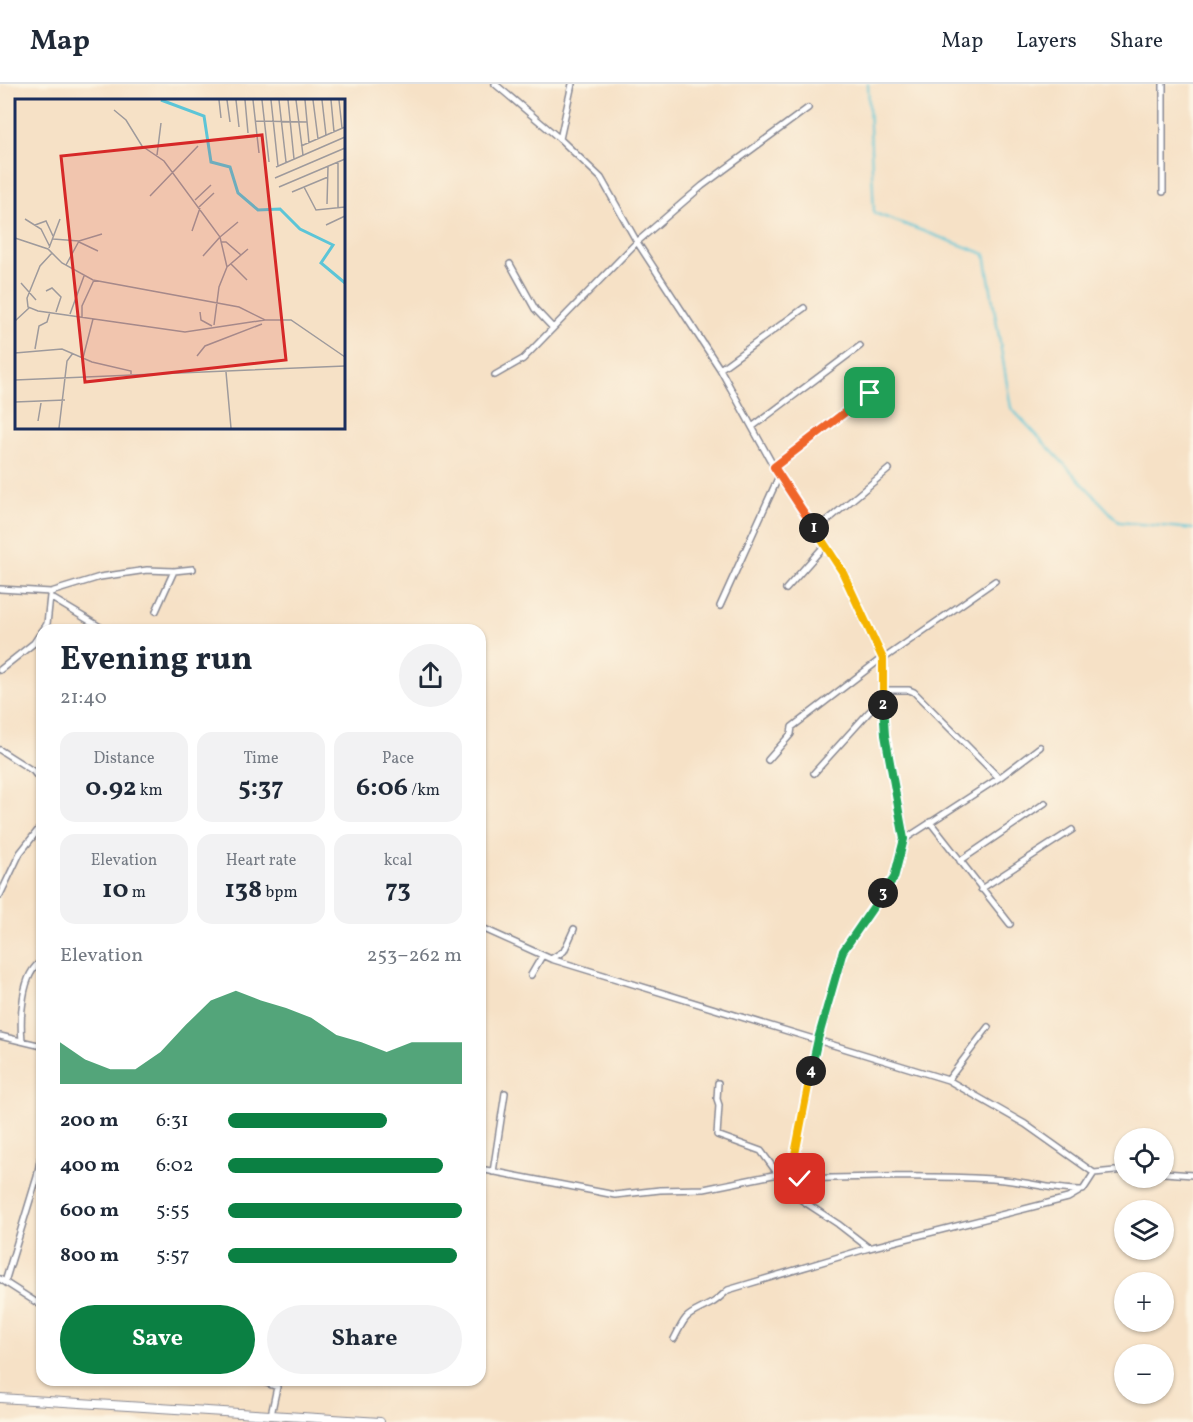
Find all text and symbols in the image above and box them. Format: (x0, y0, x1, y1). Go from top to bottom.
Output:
text: Map (30, 22, 90, 61)
text: Map (941, 27, 983, 56)
text: Layers (1016, 27, 1077, 56)
text: Share (1110, 27, 1163, 56)
inset map (15, 99, 345, 429)
pin (844, 367, 895, 418)
icon: arrive (853, 376, 886, 409)
pin: 1 (799, 513, 829, 543)
text: 1 (811, 517, 817, 539)
text: Evening run (60, 638, 253, 684)
button: share (399, 644, 462, 707)
text: 21:40 (60, 684, 107, 712)
pin: 2 (868, 690, 898, 720)
text: 2 (879, 694, 887, 716)
text: Distance (93, 748, 155, 770)
text: Time (243, 748, 279, 770)
text: Pace (382, 748, 414, 770)
text: 0.92 (85, 770, 137, 806)
text: 5:37 (238, 770, 284, 806)
text: 6:06 (356, 770, 408, 806)
text: km (137, 780, 163, 802)
text: /km (408, 780, 440, 802)
text: Elevation (91, 850, 157, 872)
text: Heart rate (226, 850, 296, 872)
text: kcal (384, 850, 412, 872)
text: 10 (102, 872, 129, 908)
text: 138 (224, 872, 262, 908)
text: 73 (385, 872, 411, 908)
pin: 3 (868, 878, 898, 908)
text: m (129, 882, 146, 904)
text: bpm (262, 882, 298, 904)
text: 3 (879, 882, 887, 904)
text: Elevation (60, 942, 143, 970)
text: 253–262 m (367, 942, 462, 970)
pin: 4 (796, 1056, 826, 1086)
text: 4 (806, 1060, 816, 1082)
text: 200 m (60, 1107, 118, 1135)
text: 6:31 (156, 1107, 189, 1135)
map controls (1114, 1128, 1174, 1404)
button: locate (1114, 1128, 1174, 1188)
text: 400 m (60, 1152, 120, 1180)
text: 6:02 (156, 1152, 194, 1180)
pin (774, 1153, 825, 1204)
icon: check (783, 1162, 816, 1195)
text: 600 m (60, 1197, 119, 1225)
text: 5:55 (156, 1197, 190, 1225)
button: layers (1114, 1200, 1174, 1260)
text: 800 m (60, 1242, 119, 1270)
text: 5:57 (156, 1242, 190, 1270)
button: + (1114, 1272, 1174, 1332)
button: Save (60, 1305, 255, 1374)
button: Share (267, 1305, 462, 1374)
button: − (1114, 1344, 1174, 1404)

